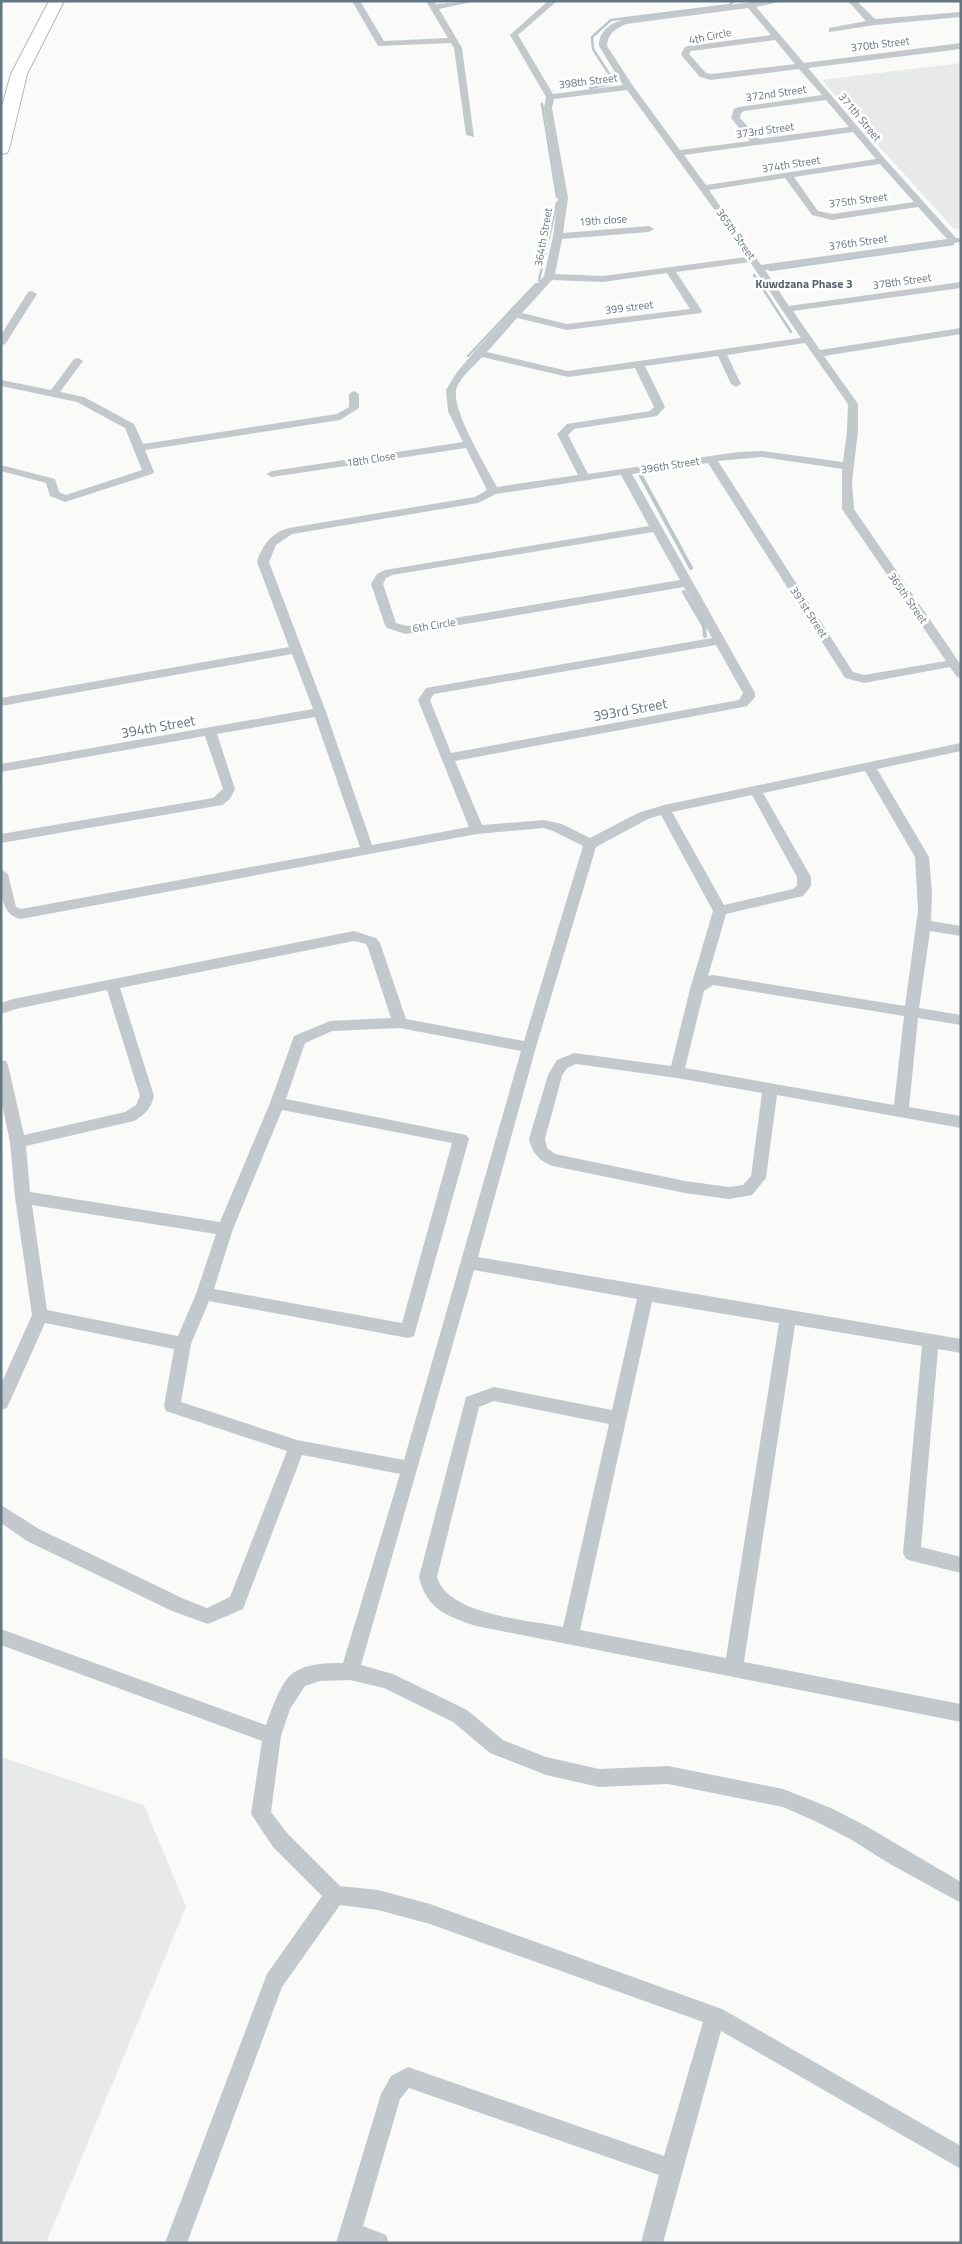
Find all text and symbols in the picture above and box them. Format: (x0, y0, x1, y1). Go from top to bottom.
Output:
street label: 4th Circle (687, 24, 733, 48)
street label: 370th Street (850, 32, 910, 56)
street label: 398th Street (558, 69, 618, 93)
street label: 372nd Street (745, 81, 807, 105)
street label: 371th Street (835, 89, 885, 145)
street label: 373rd Street (735, 118, 795, 142)
street label: 374th Street (761, 151, 822, 177)
street label: 375th Street (828, 188, 888, 212)
street label: 365th Street (713, 205, 760, 263)
street label: 364th Street (530, 206, 556, 267)
street label: 19th close (578, 210, 628, 230)
street label: 376th Street (828, 230, 888, 254)
street label: 378th Street (872, 269, 932, 293)
district label: Kuwdzana Phase 3 (755, 274, 853, 293)
street label: 399 street (604, 296, 654, 318)
street label: 18th Close (345, 447, 397, 471)
street label: 396th Street (640, 452, 701, 478)
street label: 365th Street (885, 569, 932, 627)
street label: 391st Street (786, 583, 832, 641)
street label: 6th Circle (411, 614, 457, 636)
street label: 393rd Street (591, 692, 669, 726)
street label: 394th Street (119, 709, 197, 743)

